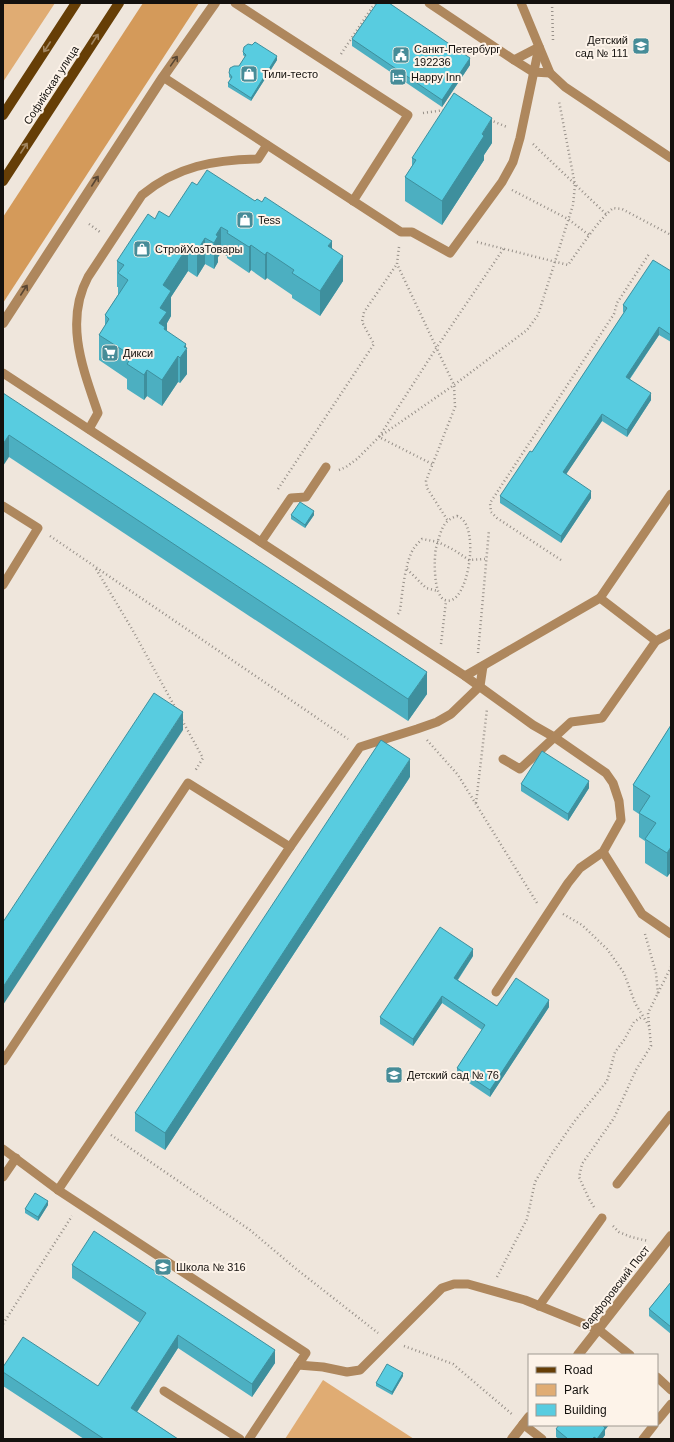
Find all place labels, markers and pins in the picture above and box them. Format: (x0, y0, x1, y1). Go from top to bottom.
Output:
place label: Детский сад № 111 (575, 34, 628, 59)
school or university icon: Детский сад № 111 (631, 36, 651, 56)
place label: Санкт-Петербург 192236 (414, 43, 500, 68)
public building icon: Санкт-Петербург 192236 (391, 45, 411, 65)
shop icon: Тили-тесто (239, 64, 259, 84)
hotel icon: Happy Inn (388, 67, 408, 87)
place label: Тили-тесто (262, 68, 318, 80)
place label: Happy Inn (411, 71, 461, 83)
shop icon: Tess (235, 210, 255, 230)
place label: Tess (258, 214, 281, 226)
shop icon: СтройХозТовары (132, 239, 152, 259)
place label: СтройХозТовары (155, 243, 243, 255)
supermarket icon: Дикси (100, 343, 120, 363)
place label: Дикси (123, 347, 153, 359)
school or university icon: Детский сад № 76 (384, 1065, 404, 1085)
place label: Детский сад № 76 (407, 1069, 499, 1081)
school or university icon: Школа № 316 (153, 1257, 173, 1277)
place label: Школа № 316 (176, 1261, 246, 1273)

